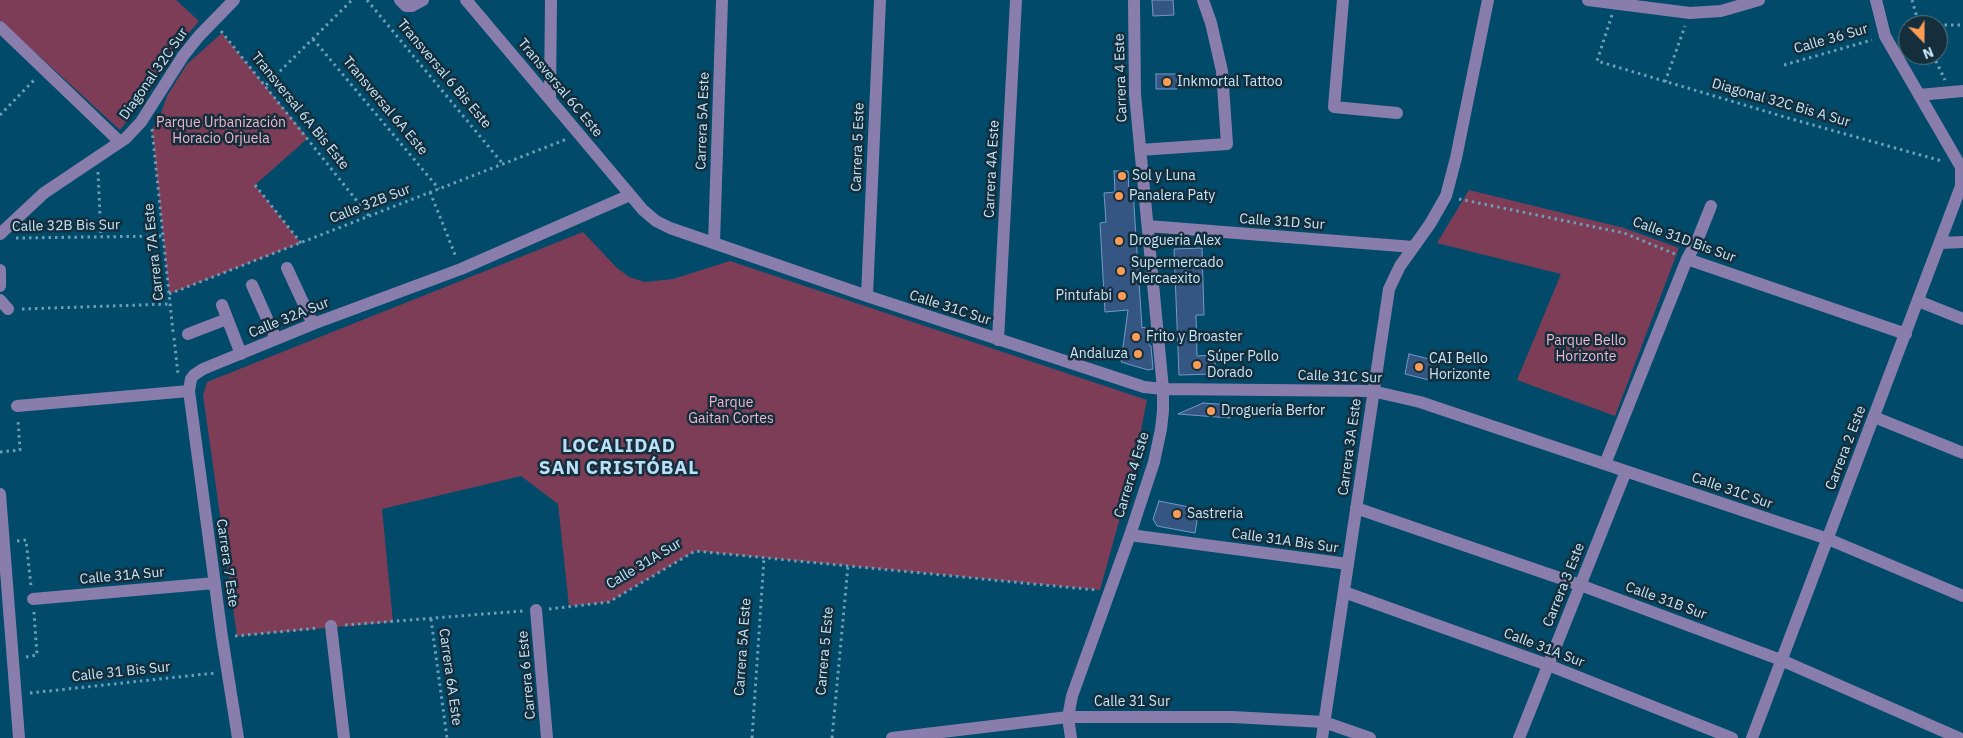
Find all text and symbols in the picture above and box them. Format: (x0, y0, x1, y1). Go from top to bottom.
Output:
north arrow (1898, 15, 1948, 65)
street label: Transversal 6 Bis Este (393, 16, 495, 132)
street label: Calle 36 Sur (1792, 20, 1870, 58)
street label: Diagonal 32C Sur (116, 25, 192, 123)
street label: Carrera 4 Este (1111, 33, 1131, 123)
street label: Transversal 6C Este (514, 35, 606, 141)
text: N (1920, 43, 1936, 63)
street label: Transversal 6A Bis Este (247, 49, 353, 173)
street label: Transversal 6A Este (339, 53, 431, 159)
street label: Carrera 5A Este (693, 72, 713, 170)
place label: Inkmortal Tattoo (1177, 74, 1283, 90)
street label: Diagonal 32C Bis A Sur (1710, 75, 1852, 131)
marker: Inkmortal Tattoo (1161, 76, 1173, 88)
street label: Carrera 5 Este (848, 102, 868, 192)
park label: Parque Urbanización Horacio Orjuela (156, 115, 286, 148)
street label: Carrera 4A Este (981, 120, 1003, 218)
place label: Sol y Luna (1132, 168, 1196, 184)
marker: Sol y Luna (1116, 170, 1128, 182)
street label: Calle 32B Sur (327, 181, 413, 227)
place label: Panalera Paty (1129, 188, 1215, 204)
marker: Panalera Paty (1113, 190, 1125, 202)
street label: Carrera 7A Este (141, 202, 167, 302)
street label: Calle 31D Sur (1239, 211, 1325, 233)
street label: Calle 31D Bis Sur (1630, 214, 1738, 266)
street label: Calle 32B Bis Sur (12, 217, 120, 235)
place label: Drogueria Alex (1129, 233, 1221, 249)
marker: Drogueria Alex (1113, 235, 1125, 247)
place label: Supermercado Mercaexito (1131, 255, 1223, 288)
marker: Supermercado Mercaexito (1115, 265, 1127, 277)
street label: Calle 31C Sur (907, 287, 993, 329)
place label: Pintufabi (1056, 288, 1112, 304)
marker: Pintufabi (1116, 290, 1128, 302)
street label: Calle 32A Sur (246, 294, 332, 342)
place label: Frito y Broaster (1146, 329, 1242, 345)
marker: Frito y Broaster (1130, 331, 1142, 343)
park label: Parque Bello Horizonte (1546, 333, 1626, 366)
place label: Andaluza (1070, 346, 1128, 362)
marker: Andaluza (1132, 348, 1144, 360)
place label: Súper Pollo Dorado (1207, 349, 1279, 382)
place label: CAI Bello Horizonte (1429, 351, 1490, 384)
marker: Súper Pollo Dorado (1191, 359, 1203, 371)
marker: CAI Bello Horizonte (1413, 361, 1425, 373)
street label: Calle 31C Sur (1297, 367, 1383, 387)
park label: Parque Gaitan Cortes (688, 395, 774, 428)
street label: Carrera 3A Este (1335, 397, 1365, 497)
place label: Droguería Berfor (1221, 403, 1325, 419)
street label: Carrera 2 Este (1822, 403, 1870, 493)
marker: Droguería Berfor (1205, 405, 1217, 417)
street label: Carrera 4 Este (1111, 430, 1153, 520)
district label: LOCALIDAD SAN CRISTÓBAL (537, 436, 701, 480)
street label: Calle 31C Sur (1689, 469, 1775, 513)
place label: Sastreria (1187, 506, 1243, 522)
marker: Sastreria (1171, 508, 1183, 520)
street label: Carrera 7 Este (212, 518, 242, 608)
street label: Calle 31A Bis Sur (1230, 525, 1340, 557)
street label: Calle 31A Sur (603, 535, 685, 593)
street label: Carrera 3 Este (1540, 541, 1588, 629)
street label: Calle 31A Sur (79, 564, 165, 588)
street label: Calle 31B Sur (1623, 579, 1709, 623)
street label: Carrera 5A Este (731, 598, 755, 696)
street label: Carrera 5 Este (813, 606, 837, 696)
street label: Calle 31A Sur (1501, 625, 1587, 671)
street label: Carrera 6A Este (435, 627, 465, 727)
street label: Carrera 6 Este (515, 630, 539, 720)
street label: Calle 31 Bis Sur (71, 658, 171, 686)
street label: Calle 31 Sur (1094, 694, 1170, 710)

